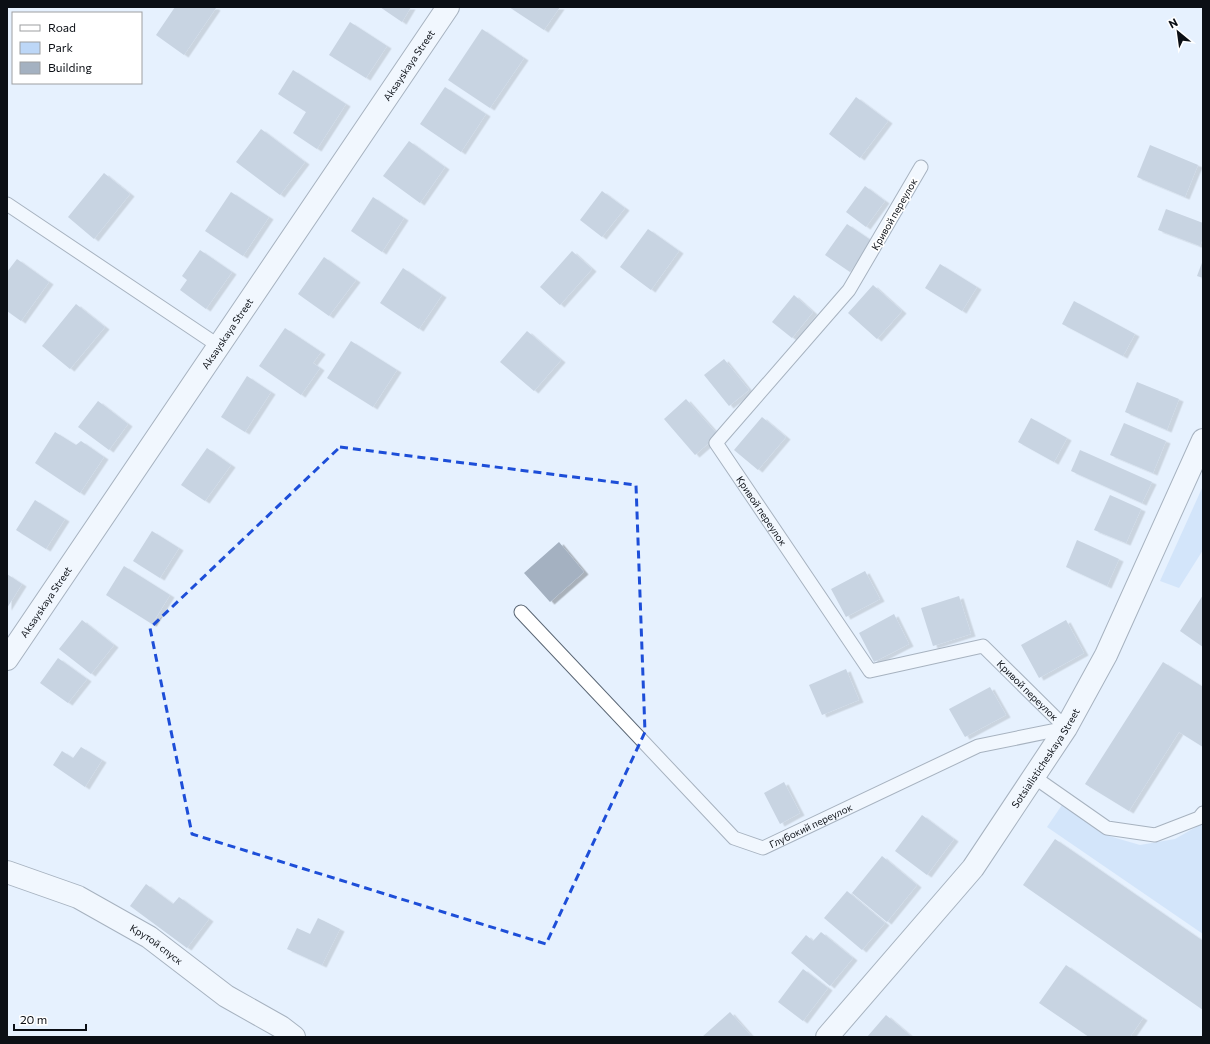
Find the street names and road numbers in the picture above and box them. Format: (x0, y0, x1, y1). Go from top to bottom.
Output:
street label: Aksayskaya Street (381, 27, 437, 103)
street label: Кривой переулок (869, 175, 920, 252)
street label: Aksayskaya Street (199, 296, 255, 371)
street label: Кривой переулок (734, 474, 790, 548)
street label: Aksayskaya Street (17, 564, 74, 639)
street label: Кривой переулок (995, 657, 1061, 723)
street label: Sotsialisticheskaya Street (1009, 706, 1082, 810)
street label: Глубокий переулок (767, 800, 855, 850)
street label: Крутой спуск (128, 922, 186, 967)

